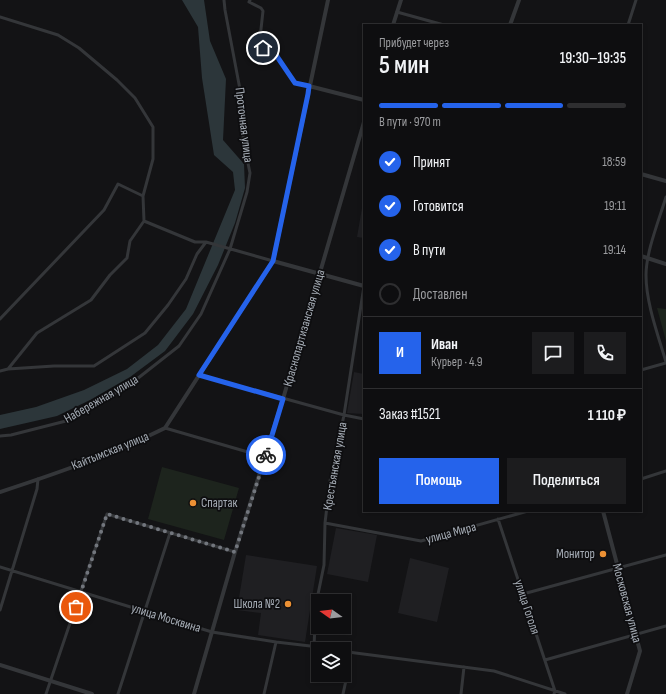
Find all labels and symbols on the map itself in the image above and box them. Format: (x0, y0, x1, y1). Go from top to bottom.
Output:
pin (246, 31, 280, 65)
street label: Проточная улица (231, 86, 257, 164)
street label: Краснопартизанская улица (280, 268, 328, 388)
street label: Набережная улица (61, 371, 141, 427)
street label: Крестьянская улица (319, 421, 351, 511)
street label: Кайтымская улица (69, 428, 151, 474)
courier (246, 435, 286, 475)
place label: Спартак (201, 495, 237, 511)
marker: Спартак (188, 498, 198, 508)
street label: улица Мира (424, 519, 478, 547)
place label: Монитор (556, 546, 595, 562)
marker: Монитор (598, 549, 608, 559)
street label: Московская улица (609, 562, 645, 644)
street label: улица Гоголя (511, 578, 543, 636)
pin (59, 590, 93, 624)
north arrow (311, 594, 351, 634)
place label: Школа №2 (234, 596, 280, 612)
marker: Школа №2 (283, 599, 293, 609)
street label: улица Москвина (129, 600, 203, 636)

